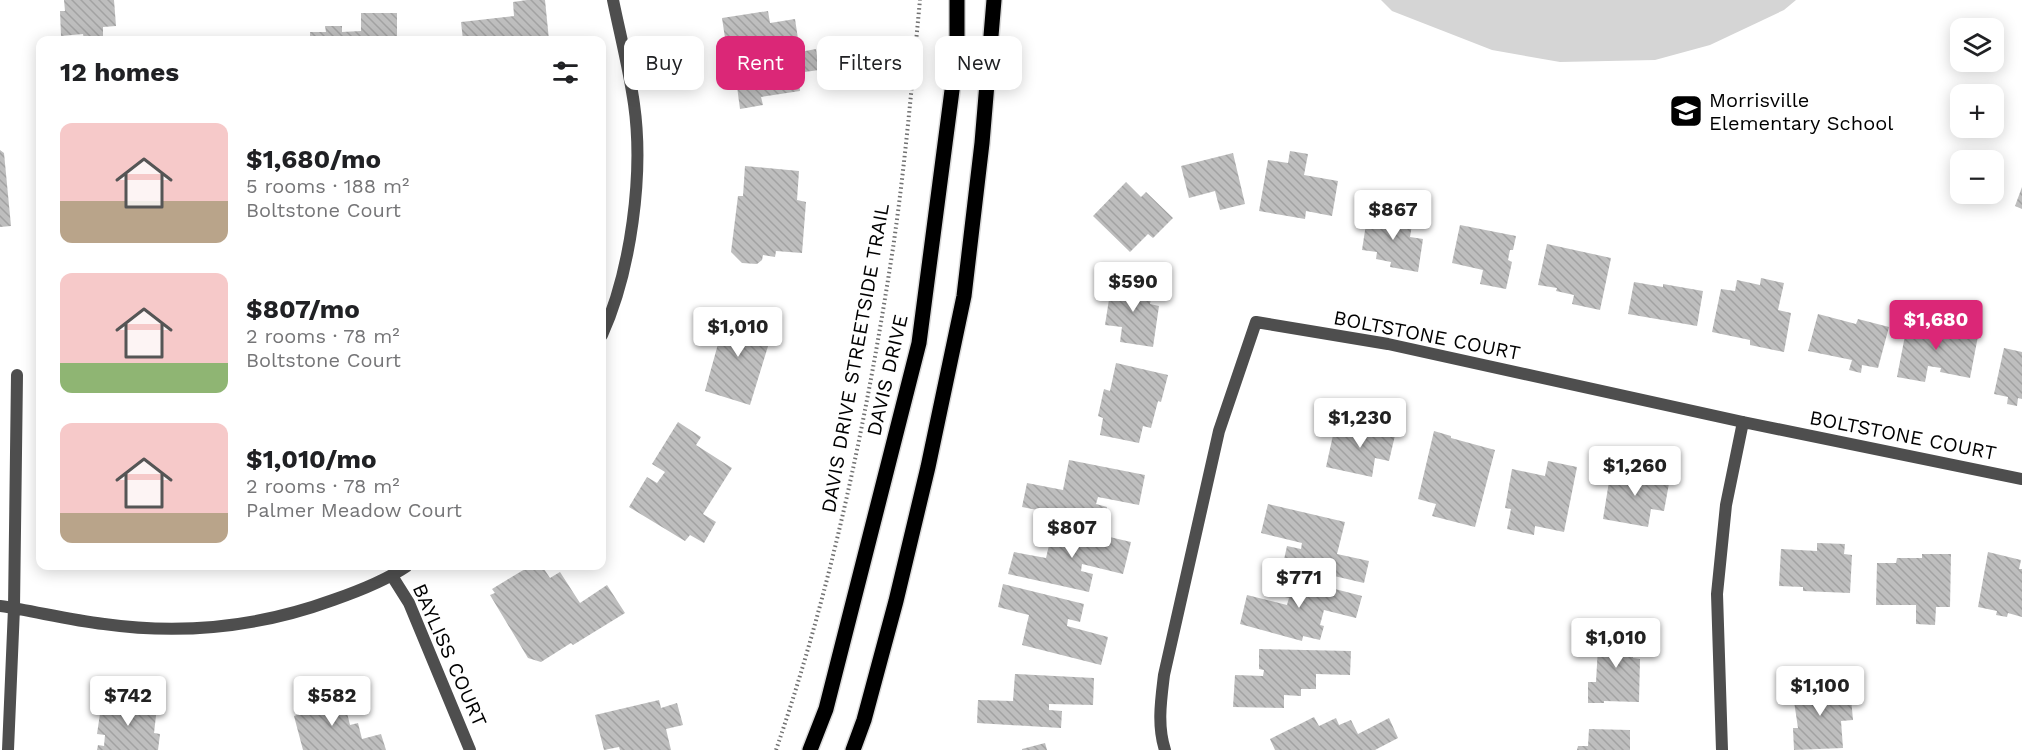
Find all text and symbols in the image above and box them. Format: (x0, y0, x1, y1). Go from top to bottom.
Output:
map controls (1950, 18, 2004, 204)
button: layers (1950, 18, 2004, 72)
chip: Buy (624, 36, 704, 90)
chip: Rent (716, 36, 805, 90)
chip: Filters (817, 36, 923, 90)
chip: New (935, 36, 1022, 90)
icon: filters (549, 56, 582, 89)
text: 12 homes (60, 57, 179, 87)
button: + (1950, 84, 2004, 138)
place label: Morrisville Elementary School (1709, 88, 1893, 135)
school or university icon: Morrisville Elementary School (1668, 93, 1704, 129)
text: $1,680/mo (246, 144, 381, 174)
icon: home (108, 147, 180, 219)
button: − (1950, 150, 2004, 204)
text: 5 rooms · 188 m² (246, 174, 409, 198)
pin: $867 (1357, 190, 1429, 241)
text: $867 (1368, 197, 1418, 221)
text: Boltstone Court (246, 198, 401, 222)
street label: DAVIS DRIVE STREETSIDE TRAIL (816, 201, 894, 515)
pin: $590 (1097, 262, 1169, 313)
text: $590 (1108, 269, 1158, 293)
text: $807/mo (246, 294, 360, 324)
icon: home (108, 297, 180, 369)
pin: $1,680 (1887, 300, 1985, 351)
street label: BOLTSTONE COURT (1332, 305, 1522, 365)
pin: $1,010 (689, 307, 787, 358)
text: $1,680 (1904, 307, 1968, 331)
street label: DAVIS DRIVE (861, 312, 913, 438)
text: $1,010 (707, 314, 769, 338)
text: 2 rooms · 78 m² (246, 324, 400, 348)
text: Boltstone Court (246, 348, 401, 372)
pin: $1,230 (1311, 398, 1409, 449)
text: $1,230 (1328, 405, 1392, 429)
street label: BOLTSTONE COURT (1808, 405, 1998, 465)
text: $1,010/mo (246, 444, 377, 474)
pin: $1,260 (1586, 446, 1684, 497)
icon: home (108, 447, 180, 519)
text: $1,260 (1603, 453, 1667, 477)
text: 2 rooms · 78 m² (246, 474, 400, 498)
text: Palmer Meadow Court (246, 498, 462, 522)
pin: $807 (1036, 508, 1108, 559)
text: $807 (1047, 515, 1097, 539)
pin: $771 (1263, 558, 1335, 609)
text: $771 (1276, 565, 1322, 589)
street label: BAYLISS COURT (408, 580, 492, 730)
pin: $1,010 (1567, 618, 1665, 669)
text: $1,010 (1585, 625, 1647, 649)
pin: $1,100 (1771, 666, 1869, 717)
text: $1,100 (1790, 673, 1850, 697)
pin: $742 (92, 676, 164, 727)
pin: $582 (296, 676, 368, 727)
text: $742 (104, 683, 152, 707)
text: $582 (308, 683, 356, 707)

